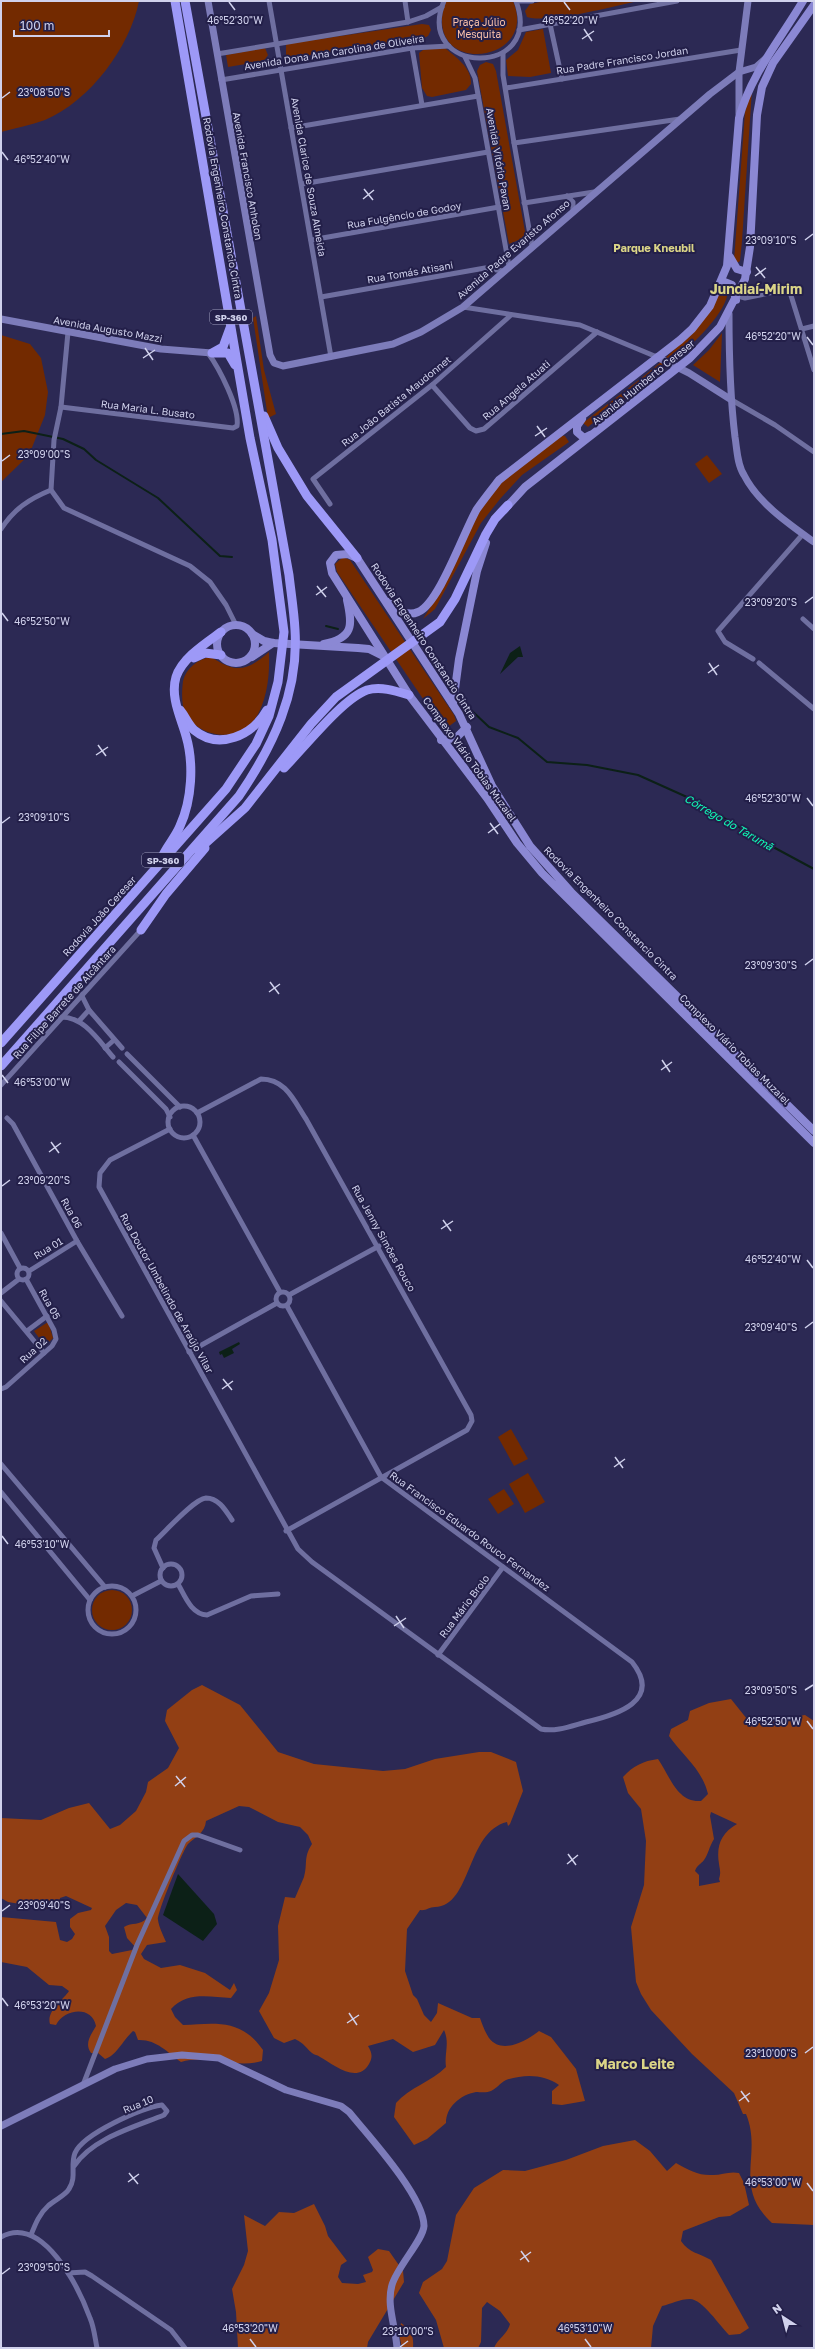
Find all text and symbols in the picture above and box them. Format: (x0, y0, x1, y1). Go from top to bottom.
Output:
scale bar (14, 12, 109, 38)
text: 46°52'30"W (207, 14, 263, 26)
text: 46°52'20"W (542, 14, 598, 26)
park label: Praça Júlio Mesquita (452, 16, 506, 40)
text: 100 m (20, 18, 54, 33)
street label: Avenida Dona Ana Carolina de Oliveira (243, 32, 425, 72)
street label: Rua Padre Francisco Jordan (555, 44, 689, 76)
text: 23°08'50"S (18, 86, 70, 98)
street label: Avenida Clarice de Souza Almeida (289, 96, 329, 258)
street label: Avenida Vitório Pavan (484, 107, 514, 211)
street label: Avenida Francisco Anholon (231, 111, 265, 241)
street label: Rodovia Engenheiro Constancio Cintra (201, 116, 245, 300)
text: 46°52'40"W (14, 153, 70, 165)
street label: Avenida Padre Evaristo Afonso (454, 197, 572, 301)
street label: Rua Fulgêncio de Godoy (346, 199, 462, 231)
text: 23°09'10"S (745, 234, 797, 246)
district label: Parque Kneubil (613, 241, 695, 254)
street label: Rua Tomás Atisani (366, 259, 454, 285)
district label: Jundiaí-Mirim (710, 280, 802, 297)
road number: SP-360 (210, 310, 252, 324)
street label: Avenida Augusto Mazzi (53, 314, 163, 344)
text: 46°52'20"W (745, 330, 801, 342)
street label: Avenida Humberto Cereser (589, 337, 697, 427)
street label: Rua João Batista Maudonnet (339, 353, 453, 449)
street label: Rua Angela Atuati (480, 357, 552, 423)
street label: Rua Maria L. Busato (100, 397, 196, 421)
text: 23°09'00"S (18, 448, 70, 460)
street label: Rodovia Engenheiro Constancio Cintra (369, 561, 479, 721)
text: 23°09'20"S (745, 596, 797, 608)
text: 46°52'50"W (14, 615, 70, 627)
street label: Complexo Viário Tobias Muzaiel (421, 694, 519, 824)
water label: Córrego do Tarumã (682, 791, 776, 854)
text: 46°52'30"W (745, 792, 801, 804)
text: 23°09'10"S (18, 811, 70, 823)
street label: Rodovia Engenheiro Constancio Cintra (542, 844, 680, 982)
road number: SP-360 (142, 853, 184, 867)
street label: Rodovia João Cereser (60, 873, 138, 959)
street label: Rua Filipe Barrete de Alcântara (10, 943, 118, 1061)
text: 23°09'30"S (745, 959, 797, 971)
street label: Complexo Viário Tobias Muzaiel (677, 991, 793, 1107)
text: 46°53'00"W (14, 1076, 70, 1088)
text: 23°09'20"S (18, 1174, 70, 1186)
street label: Rua Jenny Simões Rouco (350, 1183, 418, 1293)
street label: Rua 06 (59, 1196, 85, 1230)
street label: Rua Doutor Umbelindo de Araújo Vilar (118, 1211, 216, 1375)
street label: Rua 01 (31, 1235, 65, 1261)
text: 46°52'40"W (745, 1253, 801, 1265)
street label: Rua 05 (37, 1287, 63, 1321)
text: 23°09'40"S (745, 1321, 797, 1333)
street label: Rua 02 (17, 1334, 49, 1366)
street label: Rua Francisco Eduardo Rouco Fernandez (387, 1469, 553, 1593)
text: 46°53'10"W (15, 1538, 70, 1550)
street label: Rua Mário Brolo (436, 1572, 492, 1640)
text: 23°09'50"S (745, 1684, 797, 1696)
text: 46°52'50"W (745, 1715, 801, 1727)
text: 23°09'40"S (18, 1899, 70, 1911)
text: 46°53'20"W (14, 1999, 70, 2011)
text: 23°10'00"S (745, 2047, 797, 2059)
district label: Marco Leite (595, 2055, 675, 2072)
street label: Rua 10 (121, 2092, 155, 2116)
text: 46°53'00"W (745, 2176, 801, 2188)
text: 23°09'50"S (18, 2261, 70, 2273)
north arrow (763, 2297, 803, 2337)
text: N (770, 2301, 784, 2316)
text: 46°53'20"W (222, 2322, 278, 2334)
text: 46°53'10"W (558, 2322, 613, 2334)
text: 23°10'00"S (382, 2325, 434, 2337)

